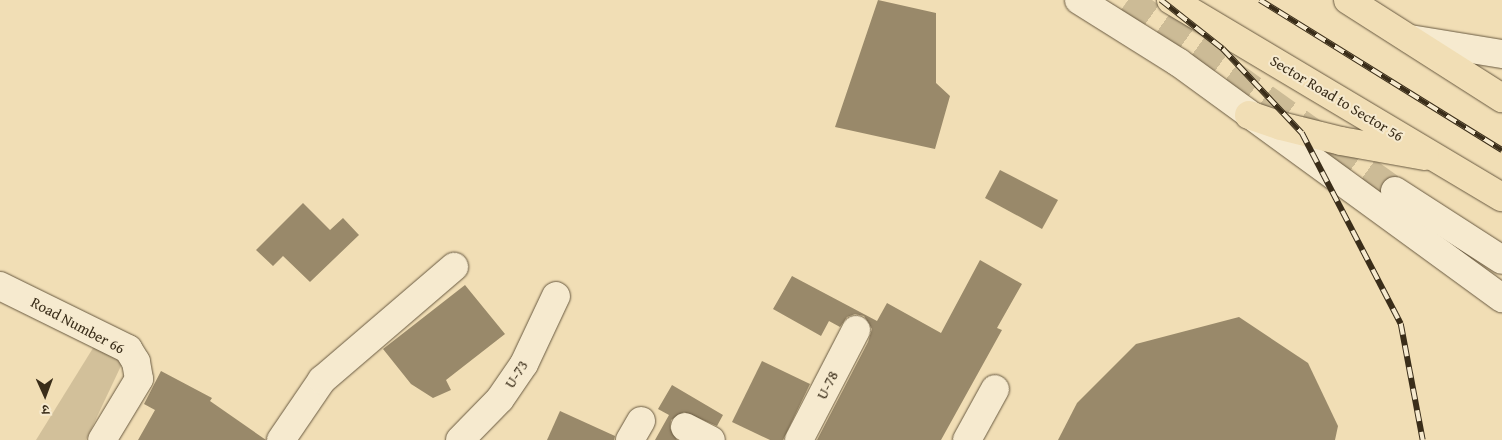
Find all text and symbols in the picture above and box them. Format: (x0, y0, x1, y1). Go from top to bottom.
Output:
street label: Sector Road to Sector 56 (1267, 51, 1407, 145)
street label: Road Number 66 (28, 293, 128, 357)
street label: U-73 (500, 357, 532, 391)
street label: U-78 (812, 368, 842, 402)
north arrow (20, 370, 70, 420)
text: उ (42, 400, 49, 420)

